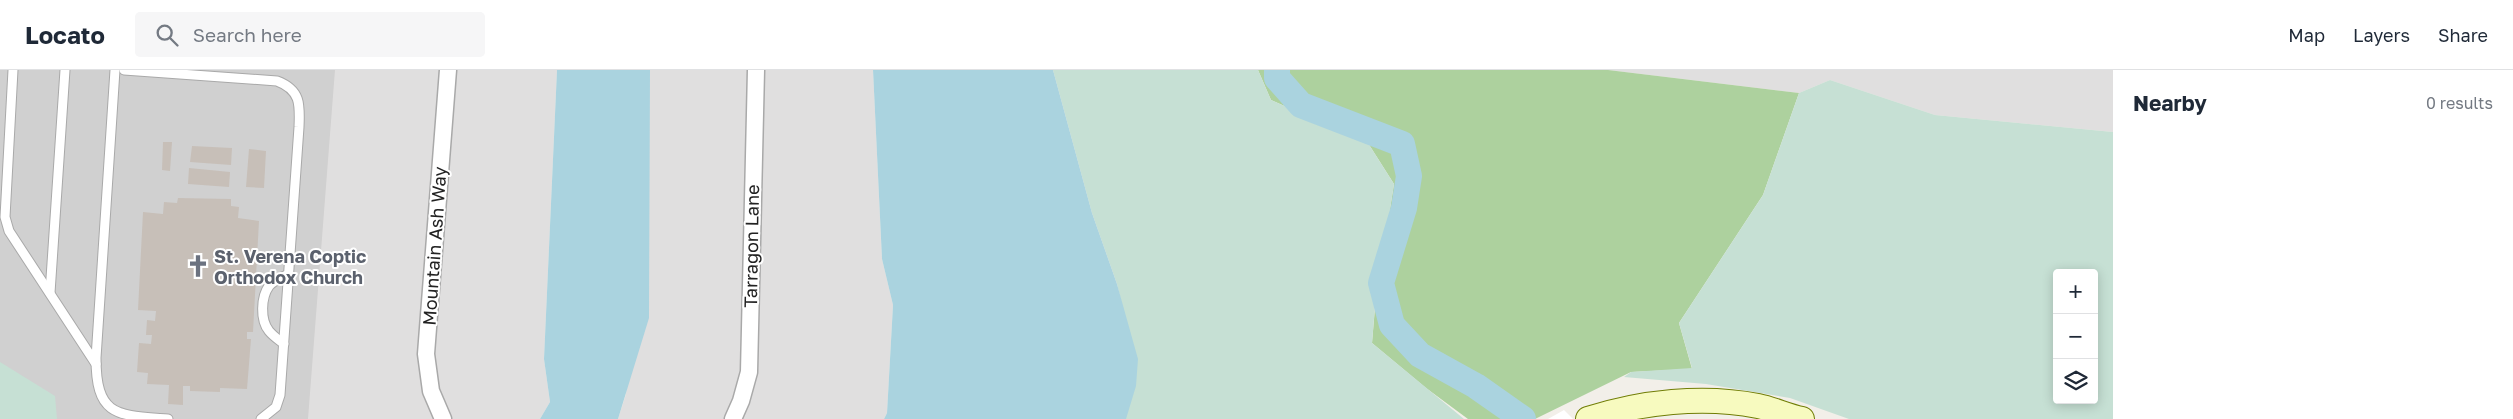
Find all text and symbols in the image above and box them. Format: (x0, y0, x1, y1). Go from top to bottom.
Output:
search box (135, 12, 485, 57)
text: Locato (25, 20, 105, 49)
icon: search (153, 21, 181, 49)
text: Search here (193, 23, 302, 46)
text: Map (2288, 24, 2325, 46)
text: Layers (2353, 24, 2410, 46)
text: Share (2438, 24, 2488, 46)
text: Nearby (2133, 90, 2207, 116)
text: 0 results (2426, 93, 2493, 113)
street label: Mountain Ash Way (417, 166, 451, 326)
street label: Tarragon Lane (739, 184, 763, 308)
place label: St. Verena Coptic Orthodox Church (214, 245, 366, 288)
church icon: St. Verena Coptic Orthodox Church (185, 253, 211, 279)
map controls (2053, 269, 2098, 404)
button: + (2053, 269, 2098, 314)
button: − (2053, 314, 2098, 359)
button: layers (2053, 359, 2098, 404)

